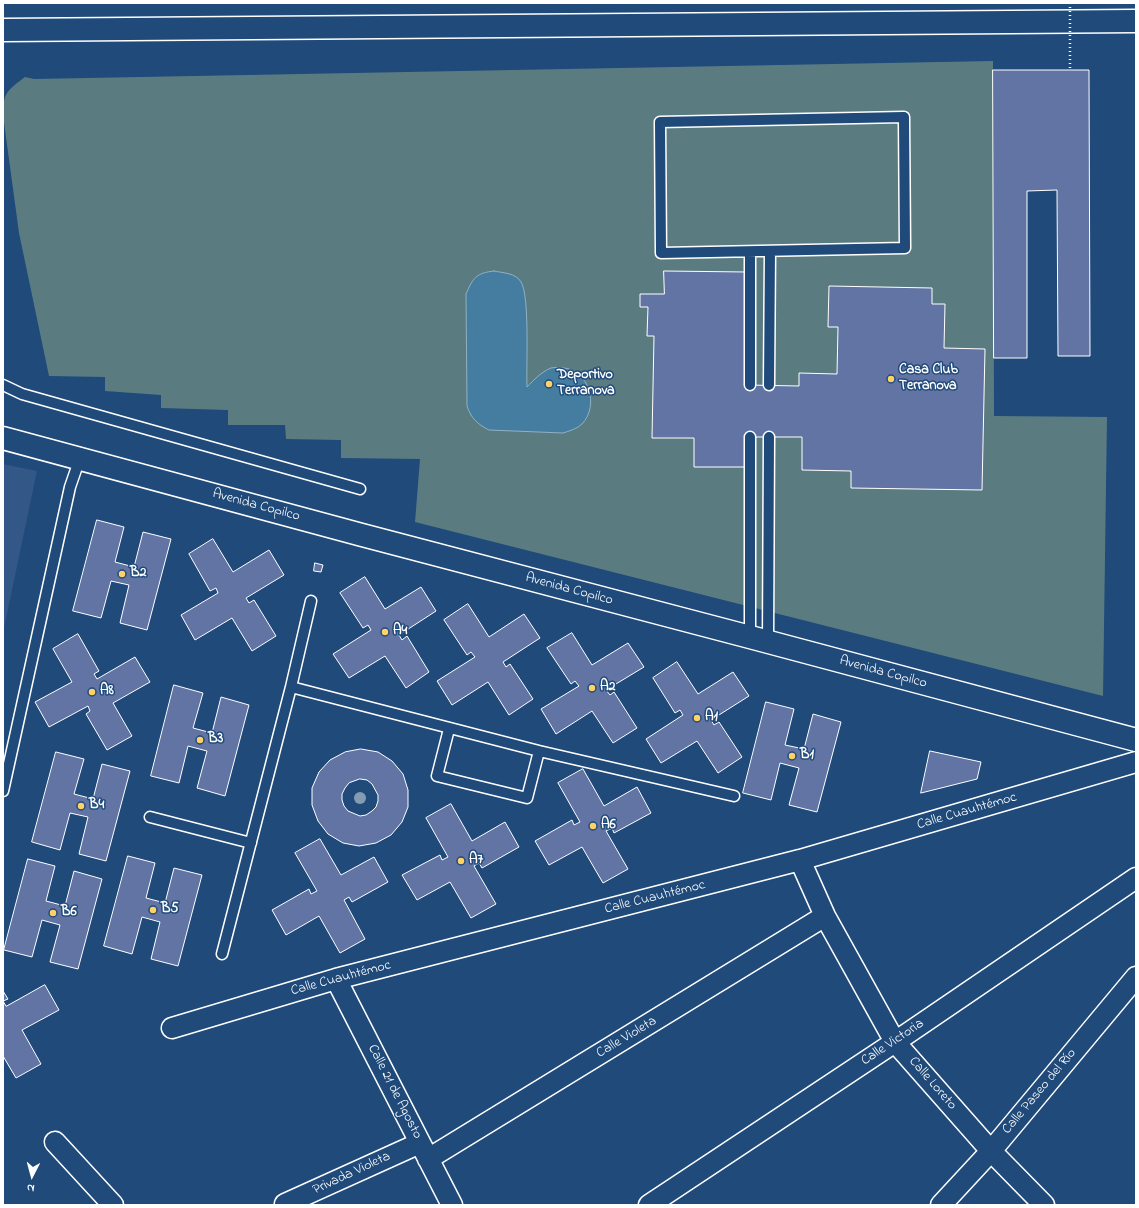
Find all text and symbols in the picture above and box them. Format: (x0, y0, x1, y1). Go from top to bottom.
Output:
place label: Casa Club Terranova (899, 363, 958, 396)
place label: Deportivo Terranova (557, 368, 615, 400)
marker: Casa Club Terranova (886, 374, 896, 384)
marker: Deportivo Terranova (544, 379, 554, 389)
street label: Avenida Copilco (210, 486, 302, 526)
place label: B2 (130, 566, 146, 582)
marker: B2 (117, 569, 127, 579)
street label: Avenida Copilco (523, 570, 615, 610)
place label: A4 (393, 624, 407, 640)
marker: A4 (380, 627, 390, 637)
street label: Avenida Copilco (837, 653, 929, 693)
place label: A2 (600, 680, 616, 696)
marker: A2 (587, 683, 597, 693)
place label: A8 (100, 684, 114, 700)
marker: A8 (87, 687, 97, 697)
place label: A1 (705, 710, 718, 726)
marker: A1 (692, 713, 702, 723)
place label: B3 (208, 732, 223, 748)
marker: B3 (195, 735, 205, 745)
place label: B1 (800, 748, 814, 764)
marker: B1 (787, 751, 797, 761)
street label: Calle Cuauhtémoc (915, 790, 1019, 834)
place label: B4 (89, 798, 104, 814)
marker: B4 (76, 801, 86, 811)
place label: A6 (601, 818, 616, 834)
marker: A6 (588, 821, 598, 831)
place label: A7 (469, 853, 483, 869)
marker: A7 (456, 856, 466, 866)
street label: Calle Cuauhtémoc (603, 877, 707, 919)
place label: B5 (161, 902, 178, 918)
place label: B6 (61, 905, 77, 921)
marker: B5 (148, 905, 158, 915)
marker: B6 (48, 908, 58, 918)
street label: Calle Cuauhtémoc (289, 958, 393, 1000)
street label: Calle Violeta (594, 1013, 660, 1063)
street label: Calle Victoria (858, 1016, 928, 1070)
street label: Calle 21 de Agosto (363, 1042, 425, 1142)
street label: Calle Paseo del Río (999, 1046, 1081, 1138)
street label: Calle Loreto (904, 1054, 960, 1114)
street label: Privada Violeta (311, 1149, 393, 1199)
north arrow (12, 1156, 52, 1196)
text: N (26, 1180, 35, 1196)

